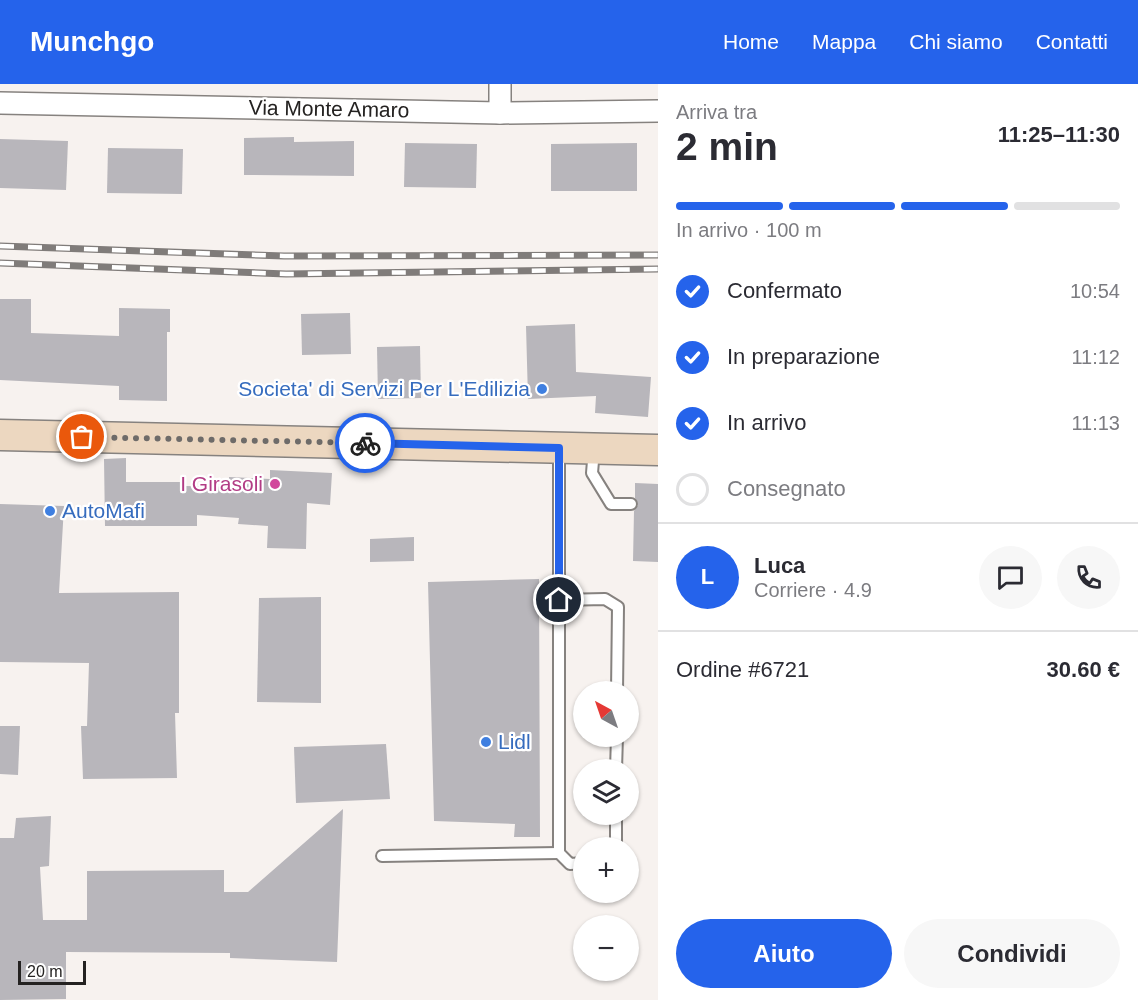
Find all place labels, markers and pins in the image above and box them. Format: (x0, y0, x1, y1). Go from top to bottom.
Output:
place label: Societa' di Servizi Per L'Edilizia (238, 377, 530, 400)
marker: Societa' di Servizi Per L'Edilizia (535, 382, 549, 396)
pin (56, 411, 107, 462)
place label: I Girasoli (180, 472, 263, 495)
marker: I Girasoli (268, 477, 282, 491)
place label: AutoMafi (62, 499, 145, 522)
marker: AutoMafi (43, 504, 57, 518)
pin (533, 574, 584, 625)
place label: Lidl (498, 730, 531, 753)
marker: Lidl (479, 735, 493, 749)

